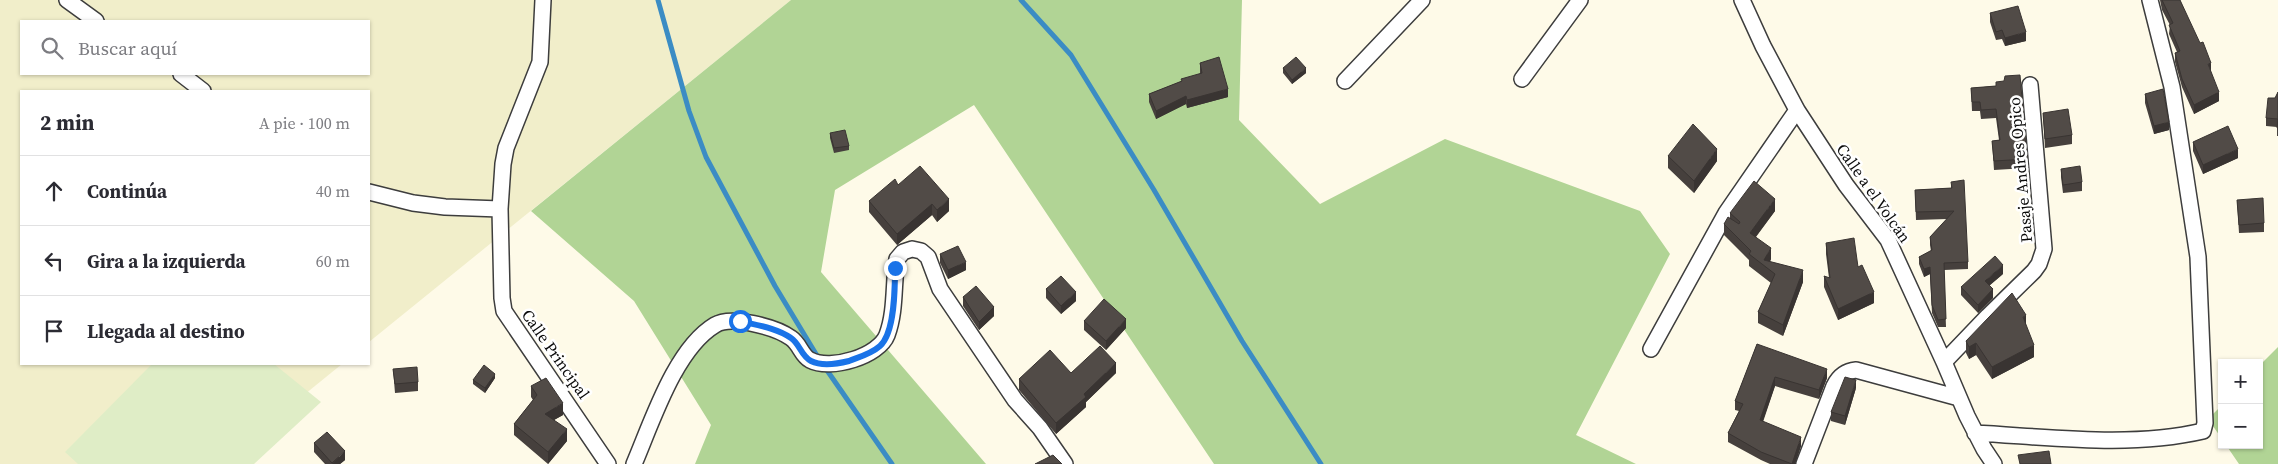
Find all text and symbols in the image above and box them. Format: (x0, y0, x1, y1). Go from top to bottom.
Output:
search box (20, 20, 370, 75)
icon: search (38, 34, 66, 62)
text: Buscar aquí (78, 35, 177, 61)
street label: Pasaje Andres Opico (2003, 96, 2037, 244)
text: 2 min (40, 108, 95, 137)
text: A pie · 100 m (259, 112, 350, 134)
street label: Calle a el Volcán (1832, 139, 1916, 247)
icon: ahead (40, 177, 68, 205)
text: Continúa (87, 178, 167, 204)
text: 40 m (316, 180, 350, 202)
icon: left (40, 247, 68, 275)
text: Gira a la izquierda (87, 248, 246, 274)
text: 60 m (316, 250, 350, 272)
route end (884, 257, 907, 280)
street label: Calle Principal (517, 305, 595, 403)
route start (729, 310, 752, 333)
icon: arrive (40, 317, 68, 345)
text: Llegada al destino (87, 318, 245, 344)
map controls (2218, 359, 2263, 449)
button: + (2218, 359, 2263, 404)
button: − (2218, 404, 2263, 449)

